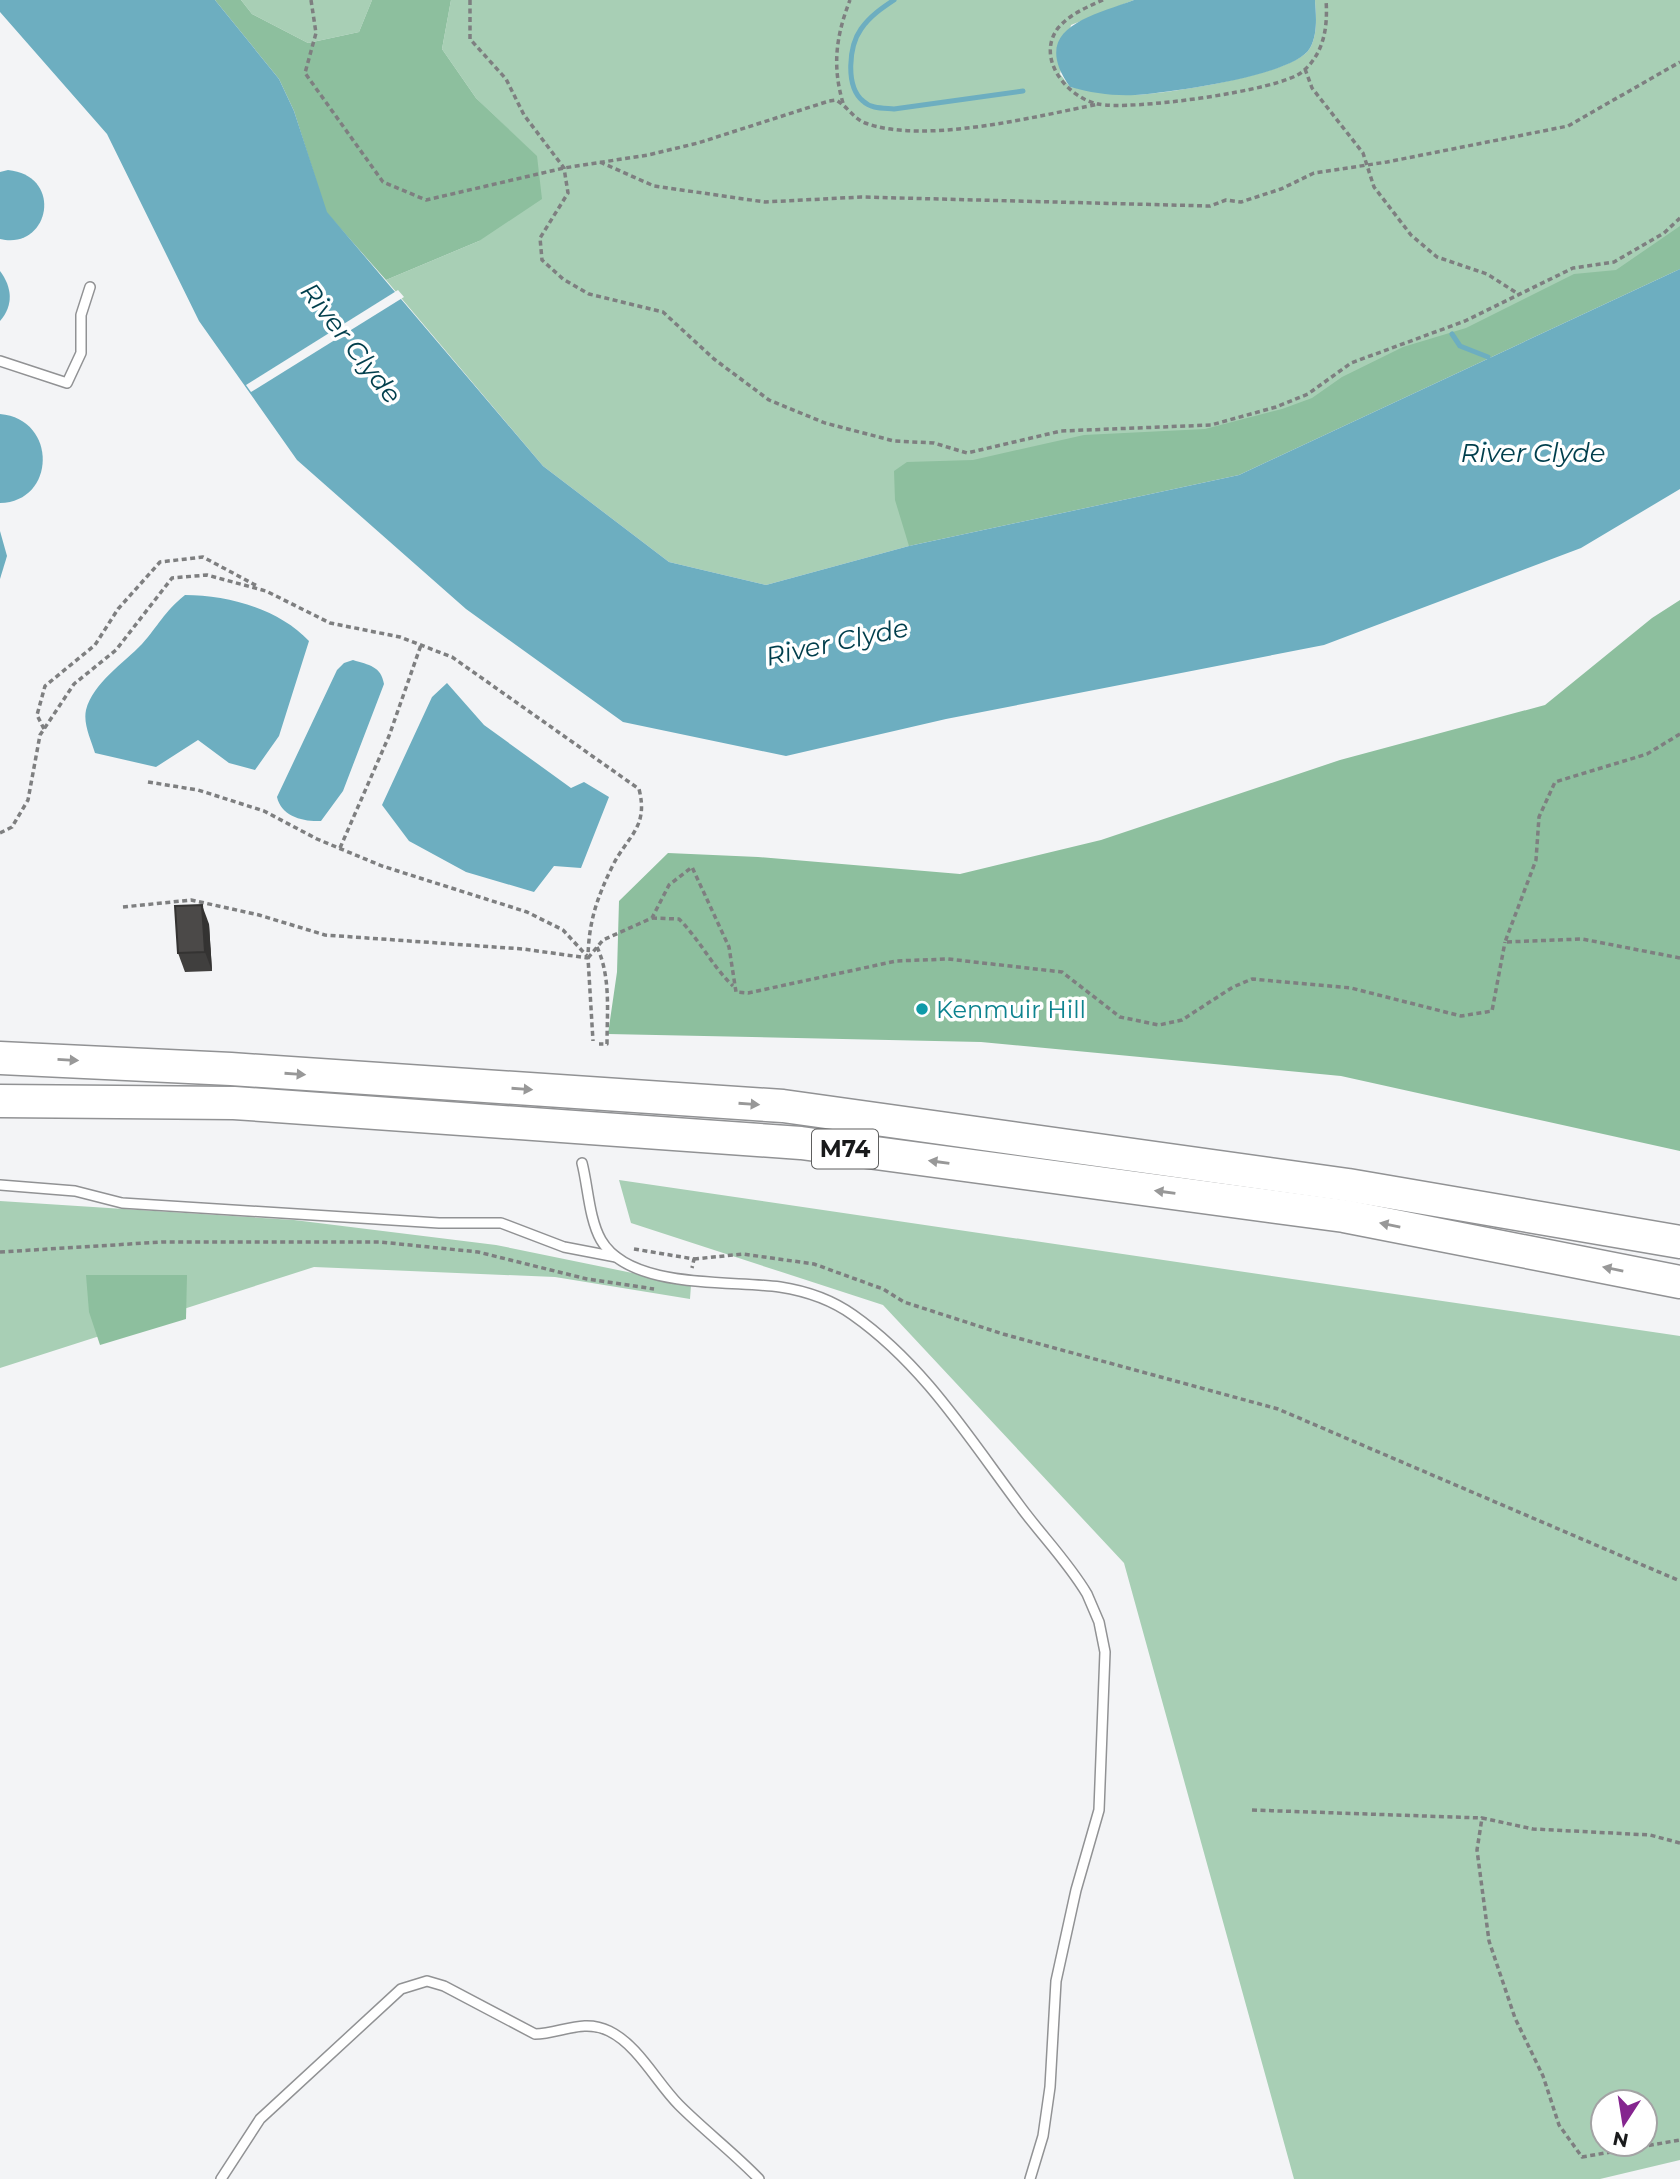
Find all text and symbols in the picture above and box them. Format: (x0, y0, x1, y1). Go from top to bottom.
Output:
water label: River Clyde (294, 276, 408, 410)
water label: River Clyde (1460, 437, 1606, 469)
water label: River Clyde (763, 611, 911, 673)
place label: Kenmuir Hill (936, 995, 1086, 1024)
marker: Kenmuir Hill (914, 1001, 930, 1017)
one-way arrow (57, 1055, 79, 1066)
one-way arrow (285, 1068, 307, 1079)
one-way arrow (512, 1084, 534, 1095)
one-way arrow (739, 1099, 761, 1110)
road number: M74 (812, 1130, 878, 1168)
one-way arrow (928, 1156, 950, 1167)
one-way arrow (1154, 1187, 1176, 1198)
one-way arrow (1379, 1220, 1401, 1231)
one-way arrow (1602, 1264, 1624, 1275)
north arrow (1589, 2088, 1659, 2158)
text: N (1611, 2126, 1630, 2152)

